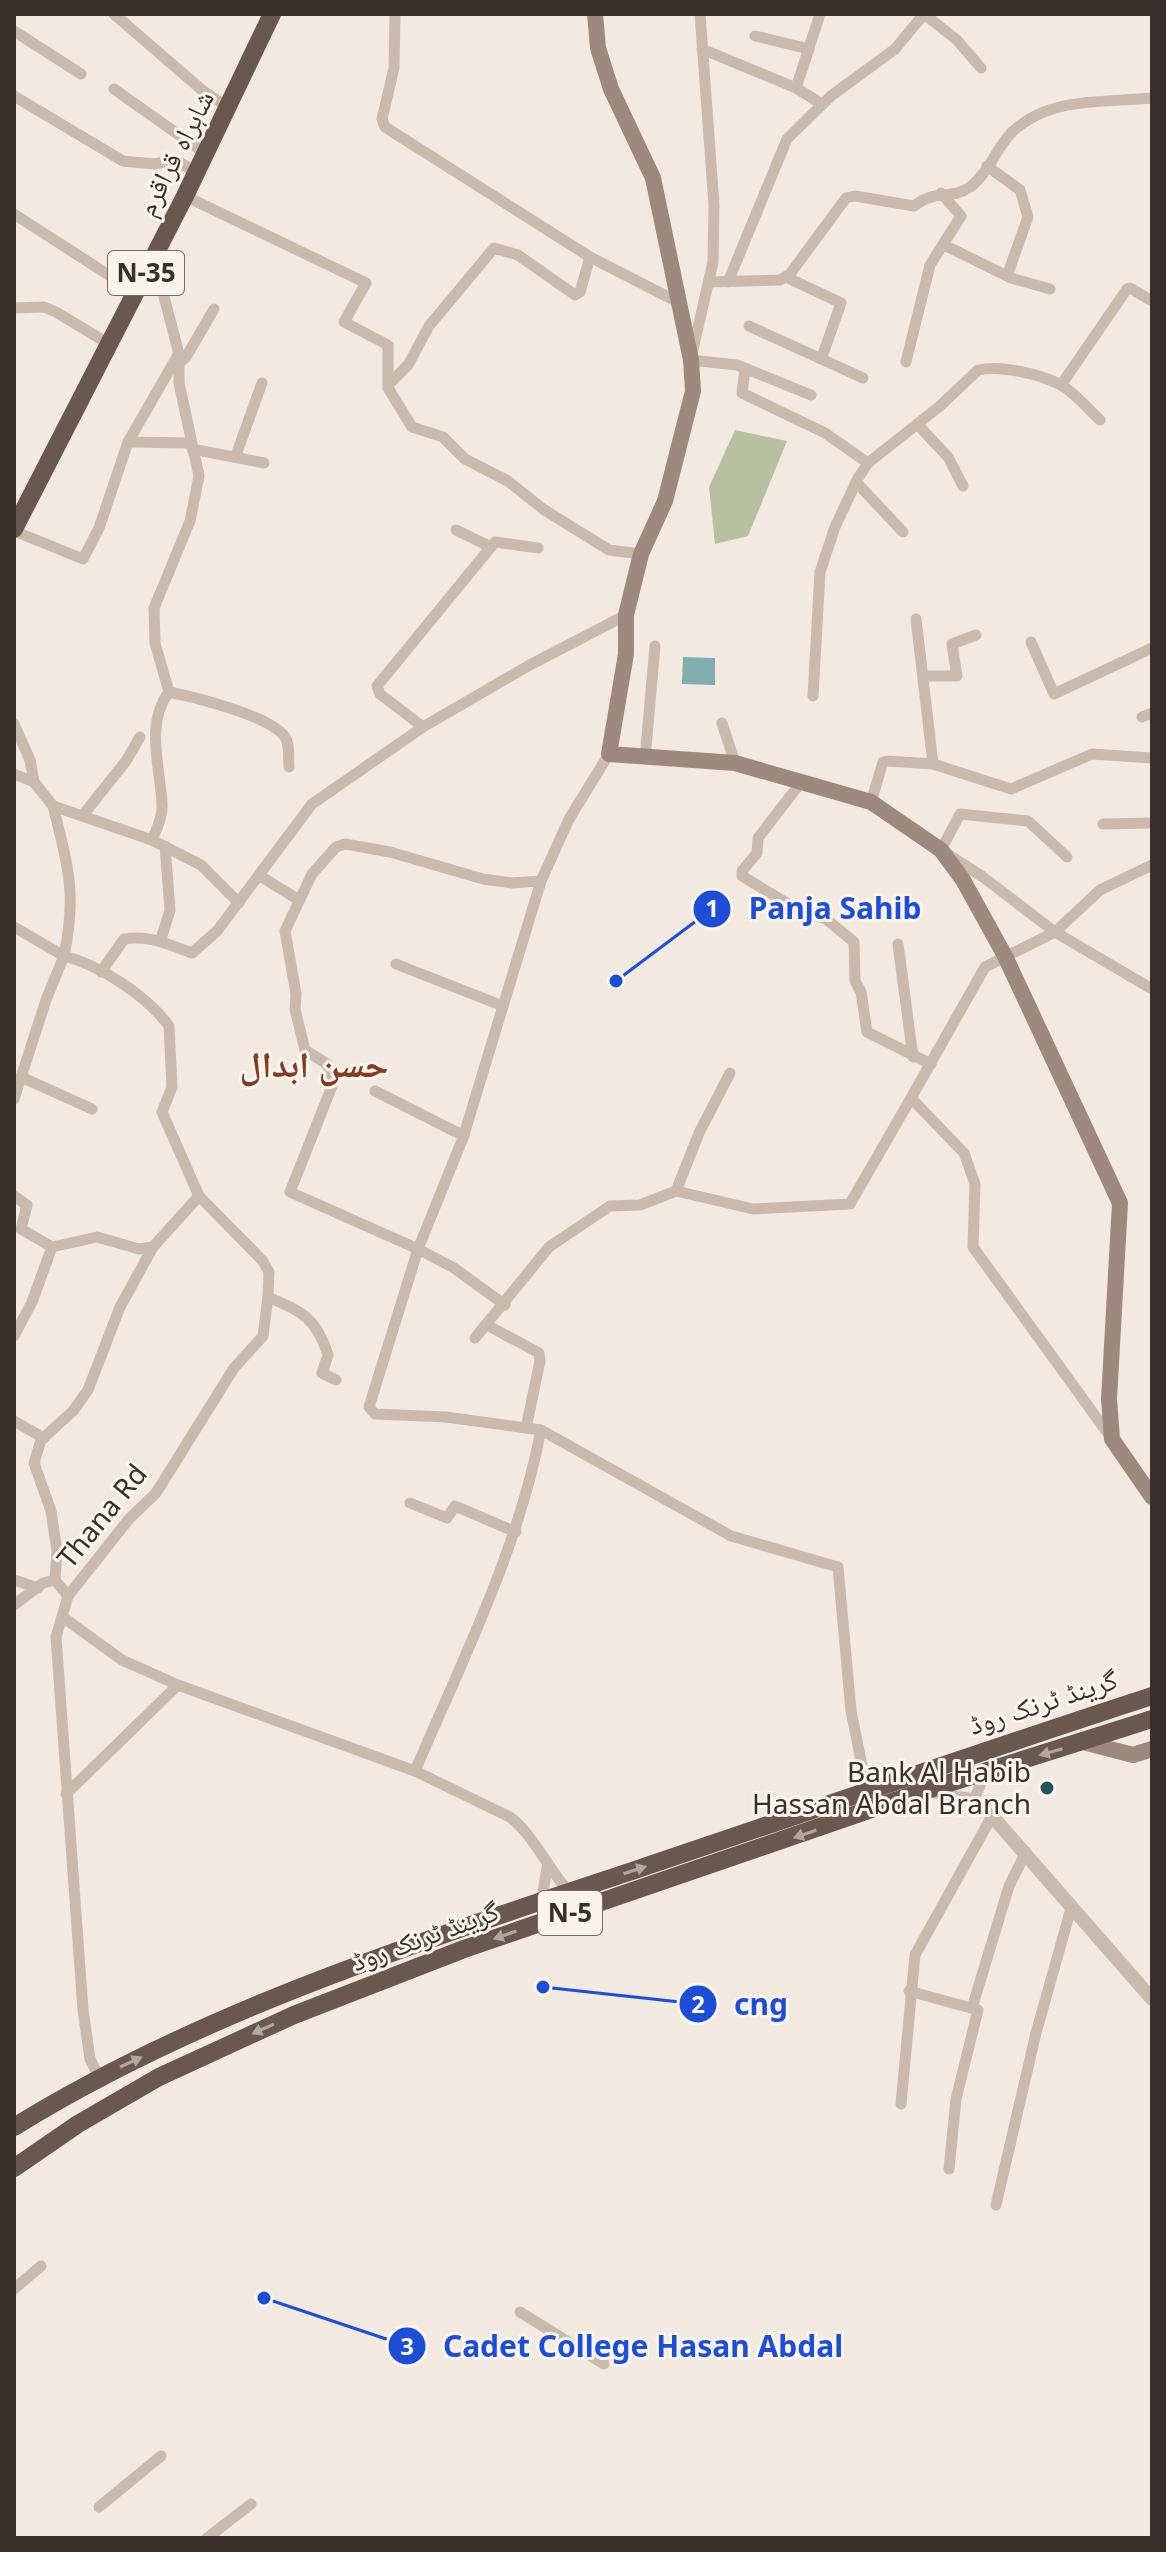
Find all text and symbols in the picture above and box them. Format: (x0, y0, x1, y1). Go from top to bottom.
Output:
street label: شاہراہ قراقرم (126, 83, 223, 222)
road number: N-35 (108, 251, 184, 295)
callout: Panja Sahib (692, 882, 937, 936)
text: Panja Sahib (749, 887, 921, 928)
text: 1 (705, 891, 719, 924)
district label: حسن ابدال (239, 1039, 389, 1088)
street label: Thana Rd (48, 1455, 155, 1575)
street label: گرینڈ ٹرنک روڈ (963, 1659, 1122, 1743)
one-way arrow (1039, 1746, 1063, 1759)
place label: Bank Al Habib Hassan Abdal Branch (752, 1752, 1031, 1822)
marker: Bank Al Habib Hassan Abdal Branch (1038, 1779, 1056, 1797)
one-way arrow (792, 1828, 816, 1840)
one-way arrow (624, 1863, 648, 1875)
street label: گرینڈ ٹرنک روڈ (346, 1891, 504, 1979)
road number: N-5 (538, 1891, 602, 1935)
one-way arrow (493, 1930, 517, 1942)
callout: cng (678, 1977, 804, 2031)
text: cng (734, 1983, 788, 2024)
text: 2 (691, 1987, 705, 2020)
one-way arrow (251, 2022, 275, 2035)
one-way arrow (119, 2055, 143, 2069)
callout: Cadet College Hasan Abdal (387, 2319, 859, 2373)
text: Cadet College Hasan Abdal (443, 2325, 843, 2366)
text: 3 (400, 2329, 414, 2362)

